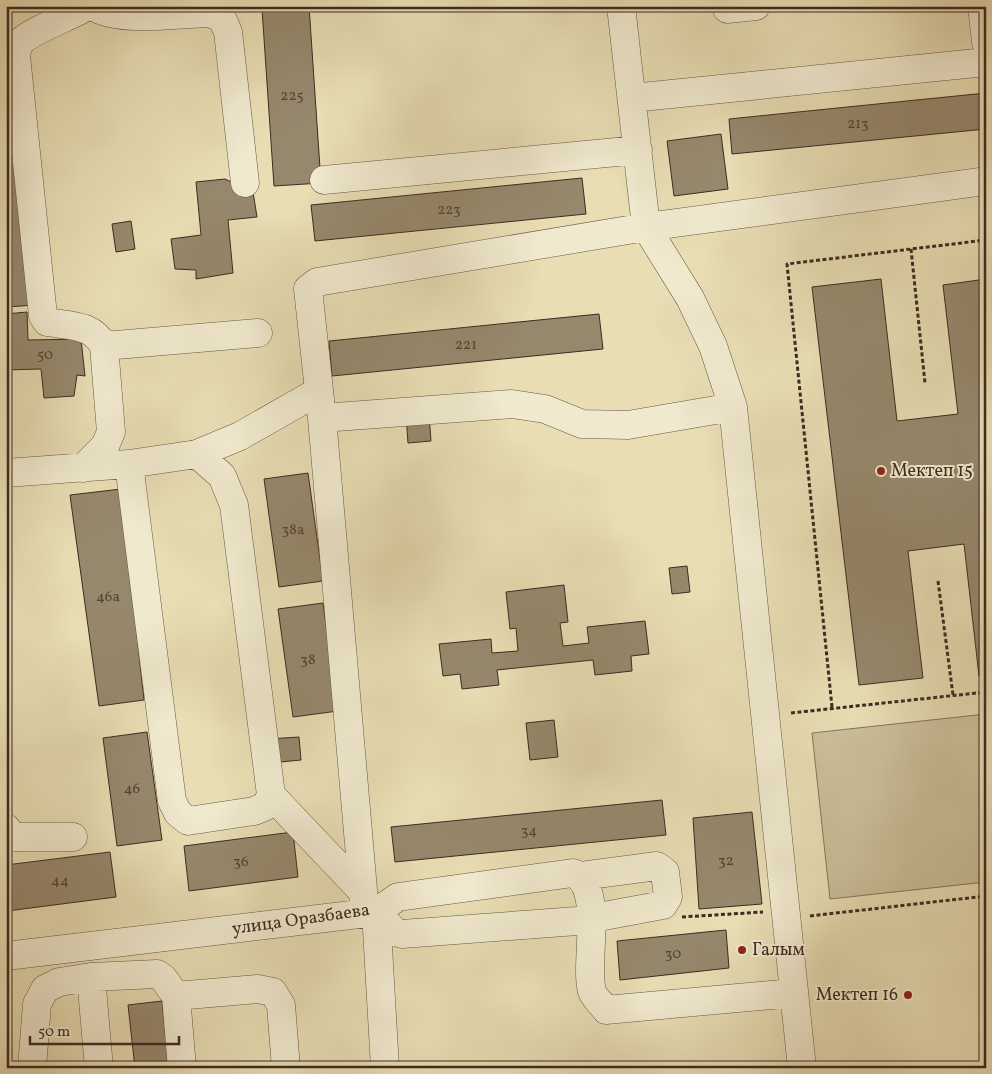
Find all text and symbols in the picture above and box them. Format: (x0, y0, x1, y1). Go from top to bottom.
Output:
house number: 225 (280, 86, 304, 107)
house number: 213 (847, 114, 869, 135)
house number: 223 (437, 200, 461, 221)
house number: 221 (455, 335, 477, 356)
house number: 50 (37, 345, 53, 366)
place label: Мектеп 15 (891, 459, 973, 484)
marker: Мектеп 15 (875, 465, 887, 477)
house number: 38а (282, 520, 304, 541)
house number: 46а (96, 587, 120, 608)
house number: 38 (300, 650, 316, 671)
house number: 46 (124, 779, 140, 800)
house number: 34 (521, 821, 537, 842)
house number: 32 (718, 851, 734, 872)
house number: 36 (233, 852, 249, 873)
house number: 44 (51, 871, 69, 892)
street label: улица Оразбаева (230, 898, 372, 942)
place label: Галым (752, 938, 805, 963)
house number: 30 (665, 944, 681, 965)
marker: Галым (736, 944, 748, 956)
place label: Мектеп 16 (816, 983, 898, 1008)
marker: Мектеп 16 (902, 989, 914, 1001)
scale bar (30, 1014, 179, 1046)
text: 50 m (38, 1022, 70, 1043)

